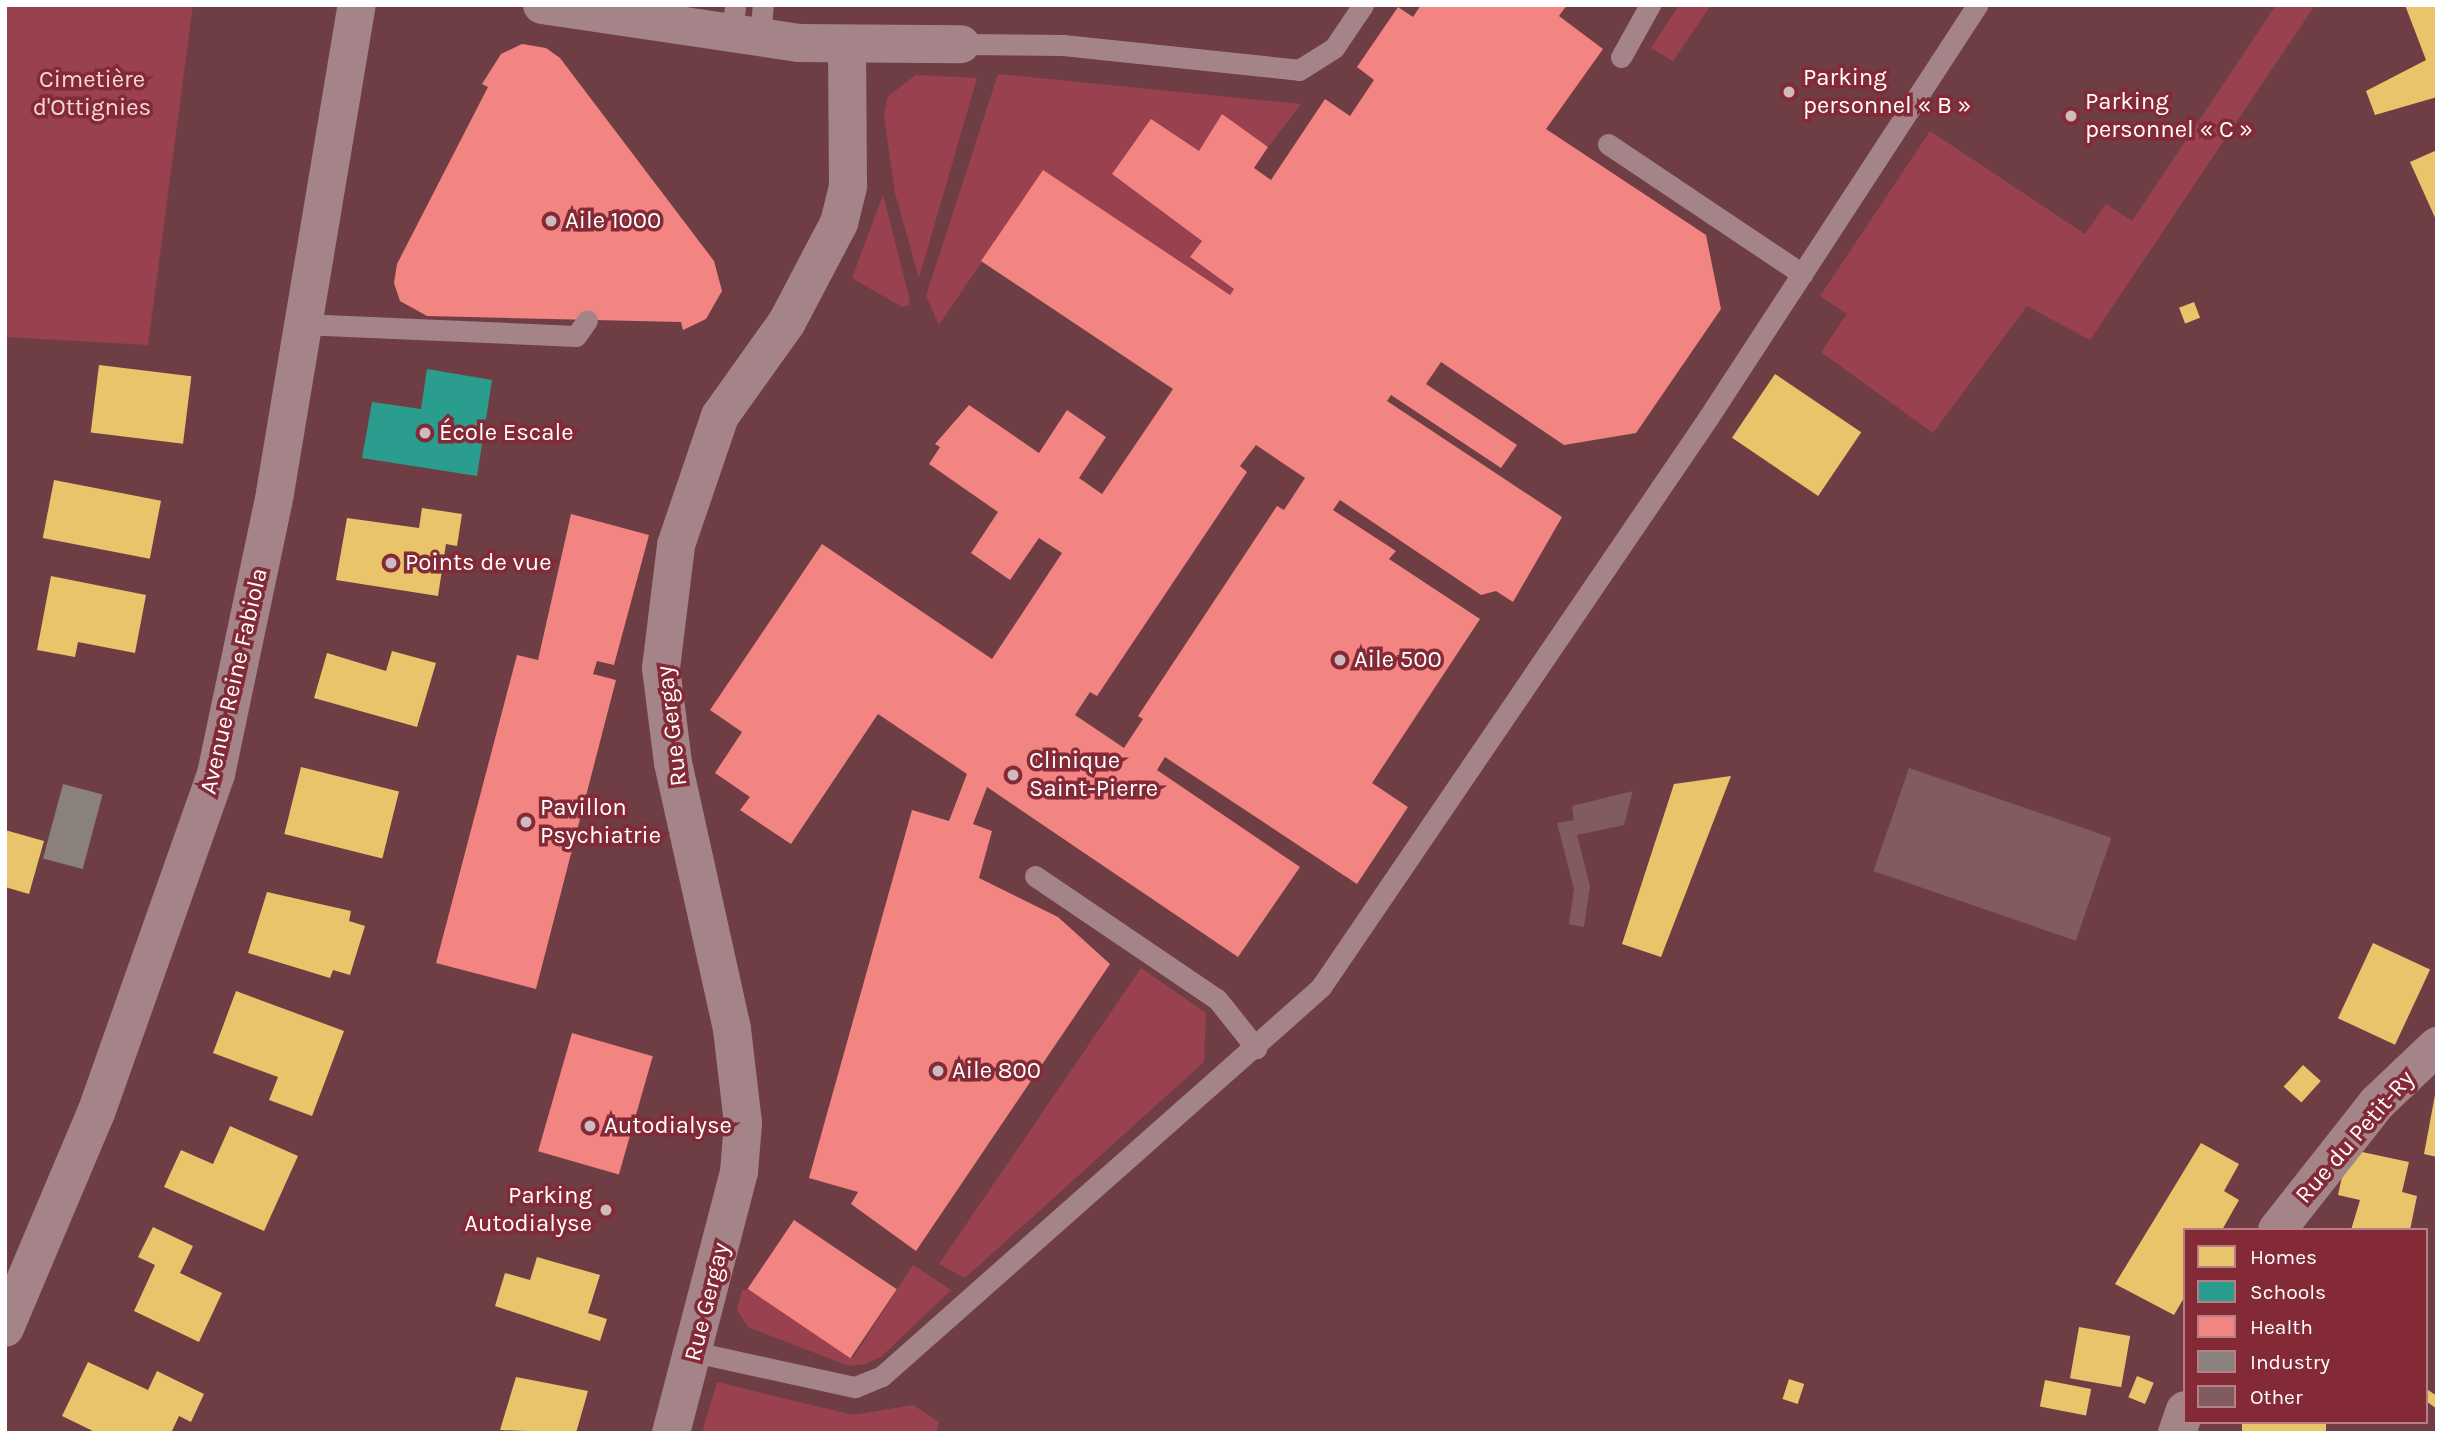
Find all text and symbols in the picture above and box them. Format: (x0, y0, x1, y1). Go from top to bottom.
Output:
place label: Parking personnel « B » (1803, 64, 1971, 120)
park label: Cimetière d'Ottignies (33, 66, 151, 122)
marker: Parking personnel « B » (1781, 84, 1797, 100)
place label: Parking personnel « C » (2085, 88, 2253, 144)
marker: Parking personnel « C » (2063, 108, 2079, 124)
place label: Aile 1000 (565, 207, 661, 235)
marker: Aile 1000 (543, 213, 559, 229)
place label: École Escale (439, 419, 573, 447)
marker: École Escale (417, 425, 433, 441)
place label: Points de vue (405, 549, 552, 577)
marker: Points de vue (383, 555, 399, 571)
street label: Avenue Reine Fabiola (194, 565, 274, 797)
place label: Aile 500 (1354, 646, 1442, 674)
marker: Aile 500 (1332, 652, 1348, 668)
street label: Rue Gergay (650, 664, 694, 788)
place label: Clinique Saint-Pierre (1029, 747, 1158, 803)
marker: Clinique Saint-Pierre (1003, 765, 1023, 785)
place label: Pavillon Psychiatrie (540, 794, 661, 850)
marker: Pavillon Psychiatrie (518, 814, 534, 830)
place label: Aile 800 (952, 1057, 1041, 1085)
marker: Aile 800 (930, 1063, 946, 1079)
street label: Rue du Petit-Ry (2289, 1065, 2421, 1209)
place label: Autodialyse (604, 1112, 732, 1140)
marker: Autodialyse (582, 1118, 598, 1134)
place label: Parking Autodialyse (464, 1182, 592, 1238)
marker: Parking Autodialyse (598, 1202, 614, 1218)
legend (2183, 1228, 2428, 1424)
street label: Rue Gergay (678, 1240, 736, 1364)
text: Homes (2250, 1245, 2317, 1269)
text: Schools (2250, 1280, 2326, 1304)
text: Health (2250, 1315, 2313, 1339)
text: Industry (2250, 1350, 2330, 1374)
text: Other (2250, 1385, 2303, 1409)

